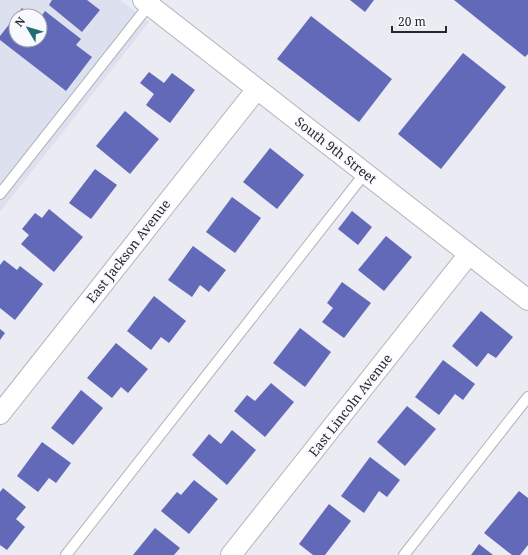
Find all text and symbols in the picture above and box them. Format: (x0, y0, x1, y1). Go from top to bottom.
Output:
north arrow (8, 8, 48, 48)
scale bar (392, 8, 446, 34)
text: N (11, 13, 29, 30)
text: 20 m (398, 13, 426, 30)
street label: South 9th Street (292, 112, 381, 188)
street label: East Jackson Avenue (82, 195, 174, 306)
street label: East Lincoln Avenue (304, 350, 396, 460)

